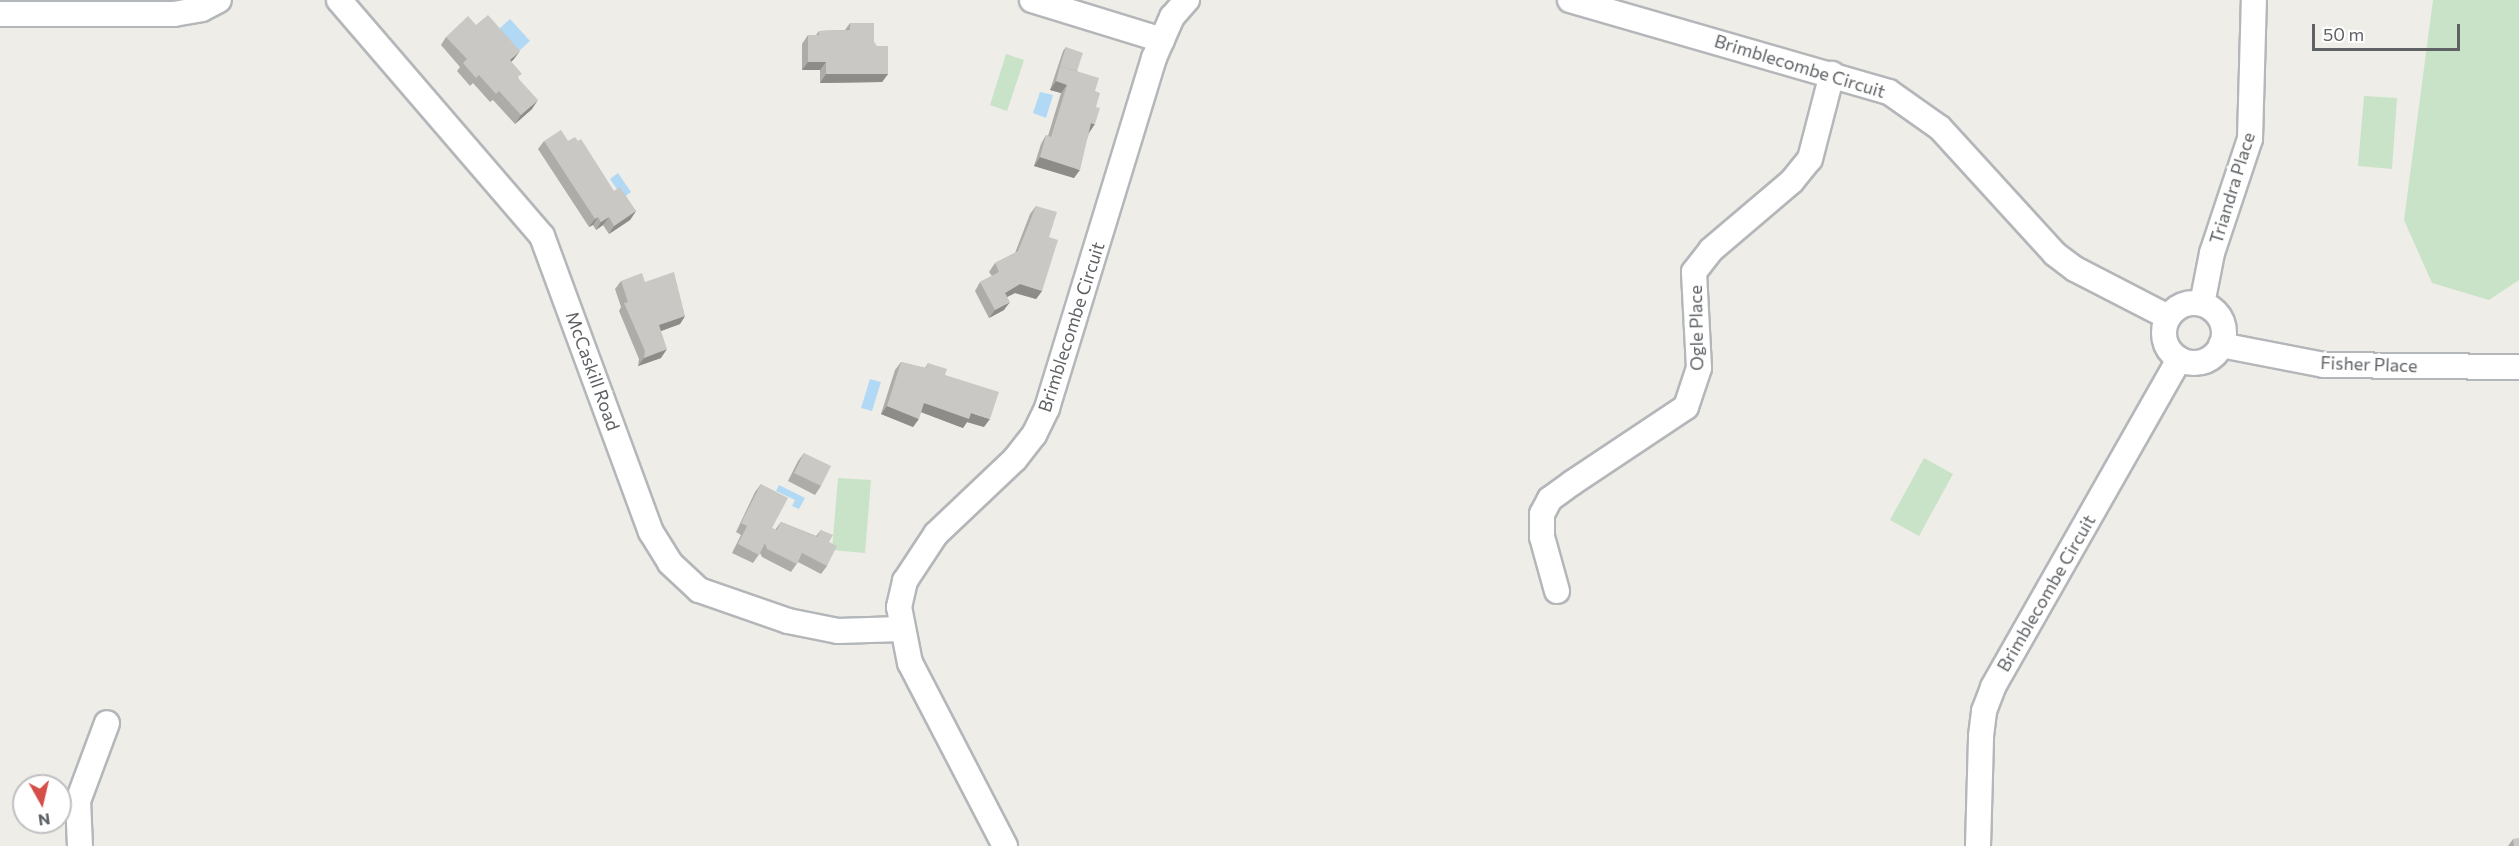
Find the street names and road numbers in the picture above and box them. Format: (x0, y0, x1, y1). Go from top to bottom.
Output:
street label: Brimblecombe Circuit (1712, 30, 1888, 102)
street label: Triandra Place (2205, 130, 2259, 246)
street label: Brimblecombe Circuit (1033, 239, 1109, 415)
street label: Ogle Place (1684, 285, 1708, 371)
street label: McCaskill Road (561, 309, 625, 433)
street label: Fisher Place (2320, 352, 2418, 376)
street label: Brimblecombe Circuit (1992, 511, 2100, 675)

